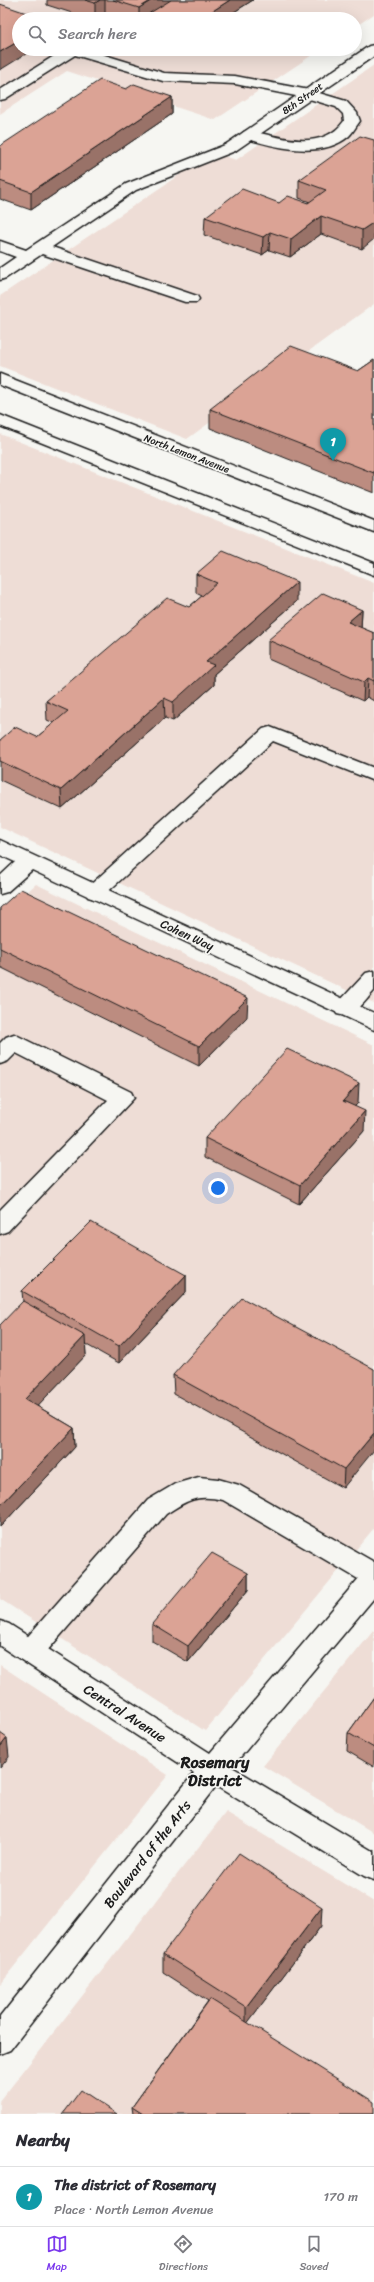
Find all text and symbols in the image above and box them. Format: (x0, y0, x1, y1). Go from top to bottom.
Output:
search box (12, 12, 362, 56)
text: Search here (58, 21, 137, 47)
icon: search (26, 23, 48, 45)
street label: 8th Street (278, 78, 328, 120)
pin: 1 (320, 428, 346, 461)
street label: North Lemon Avenue (141, 429, 232, 479)
street label: Cohen Way (156, 913, 218, 957)
your location (208, 1178, 228, 1198)
street label: Central Avenue (78, 1677, 171, 1750)
district label: Rosemary District (180, 1748, 250, 1795)
street label: Boulevard of the Arts (97, 1794, 198, 1914)
text: Nearby (16, 2125, 70, 2155)
text: The district of Rosemary (54, 2172, 216, 2198)
text: 1 (26, 2185, 32, 2208)
text: 170 m (323, 2185, 358, 2208)
text: Place · North Lemon Avenue (54, 2198, 213, 2221)
tab: Map (46, 2233, 68, 2276)
tab: Directions (159, 2233, 208, 2276)
tab: Saved (299, 2233, 328, 2276)

